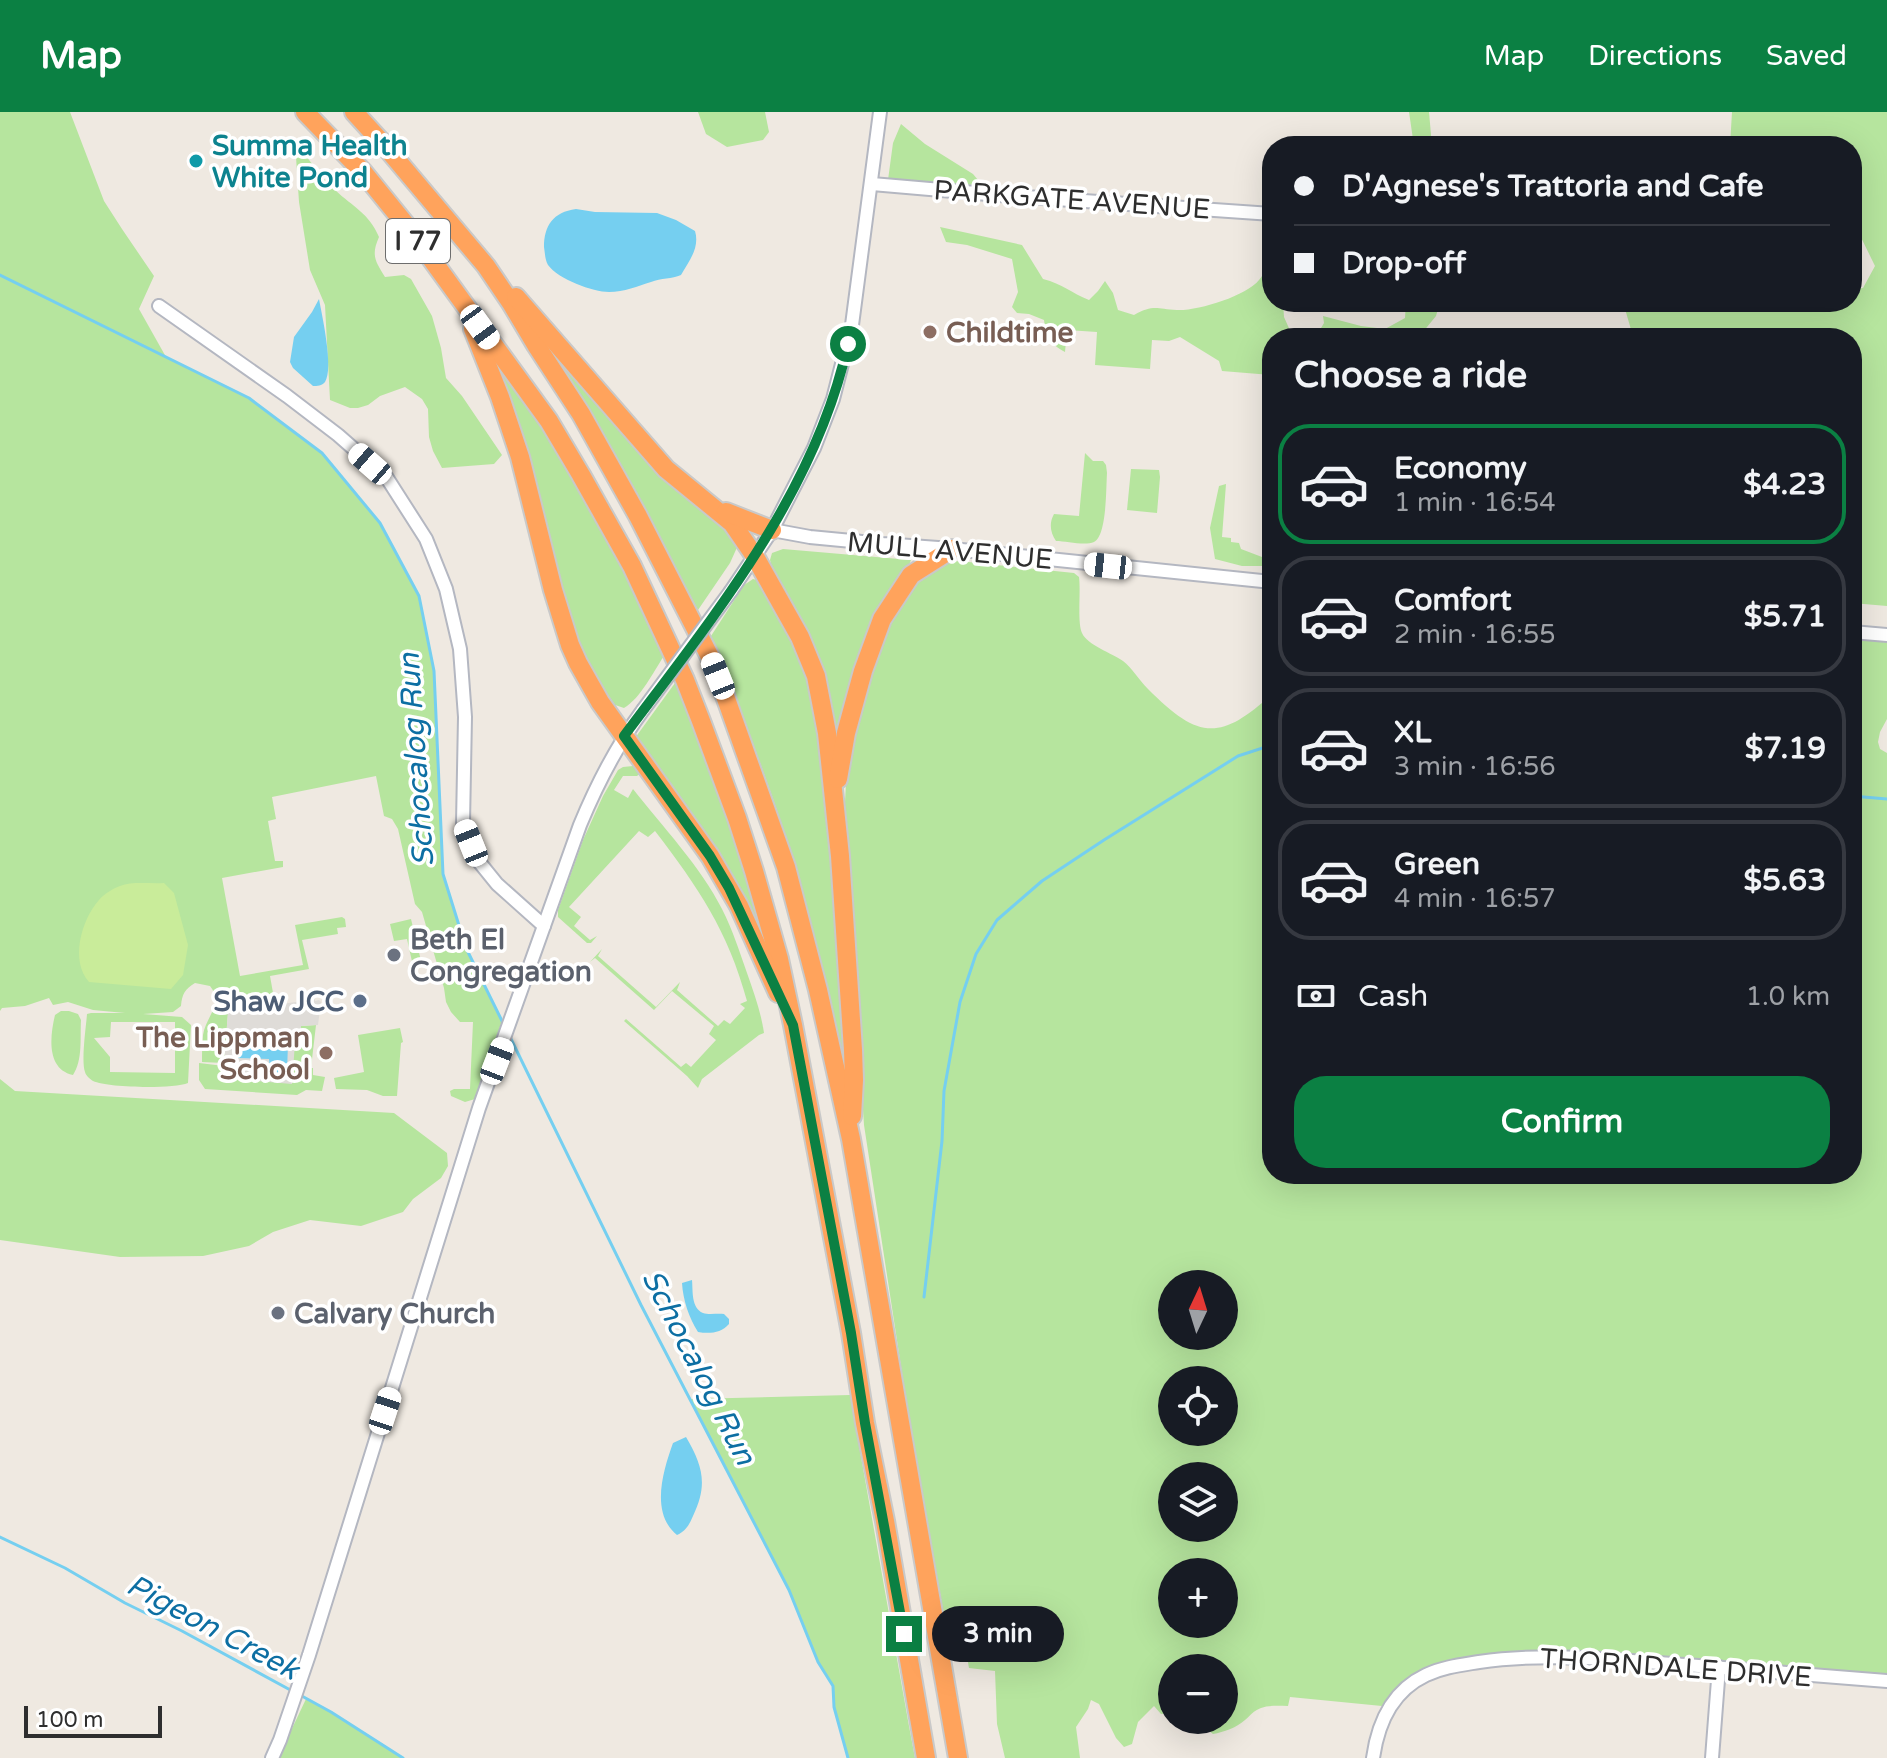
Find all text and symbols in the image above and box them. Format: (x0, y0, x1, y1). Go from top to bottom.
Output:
text: Map (40, 33, 122, 79)
text: Map (1484, 39, 1544, 73)
text: Directions (1588, 39, 1722, 73)
text: Saved (1766, 39, 1847, 73)
place label: Summa Health White Pond (212, 129, 408, 195)
marker: Summa Health White Pond (187, 152, 205, 170)
text: D'Agnese's Trattoria and Cafe (1342, 168, 1763, 205)
street label: PARKGATE AVENUE (932, 173, 1211, 227)
road number: I 77 (386, 219, 450, 263)
text: Drop-off (1342, 245, 1466, 282)
car (456, 301, 504, 353)
place label: Childtime (946, 316, 1073, 350)
marker: Childtime (921, 323, 939, 341)
route start (830, 326, 866, 362)
text: Choose a ride (1294, 354, 1527, 397)
car (344, 439, 396, 489)
icon: car (1298, 448, 1370, 520)
text: Economy (1394, 450, 1527, 487)
text: $4.23 (1743, 466, 1826, 503)
text: 1 min · 16:54 (1394, 487, 1556, 518)
street label: MULL AVENUE (846, 525, 1054, 577)
car (1083, 552, 1133, 580)
icon: car (1298, 580, 1370, 652)
text: Comfort (1394, 582, 1512, 619)
text: $5.71 (1744, 598, 1826, 635)
text: 2 min · 16:55 (1394, 619, 1556, 650)
car (698, 649, 738, 703)
water label: Schocalog Run (391, 651, 442, 868)
icon: car (1298, 712, 1370, 784)
text: XL (1394, 714, 1431, 751)
text: $7.19 (1745, 730, 1826, 767)
text: 3 min · 16:56 (1394, 751, 1556, 782)
car (451, 816, 491, 870)
icon: car (1298, 844, 1370, 916)
text: Green (1394, 846, 1480, 883)
text: $5.63 (1744, 862, 1826, 899)
text: 4 min · 16:57 (1394, 883, 1556, 914)
place label: Beth El Congregation (410, 923, 592, 989)
marker: Beth El Congregation (385, 946, 403, 964)
icon: cash (1294, 974, 1338, 1018)
text: Cash (1358, 978, 1428, 1015)
text: 1.0 km (1746, 981, 1830, 1012)
place label: Shaw JCC (214, 985, 344, 1019)
marker: Shaw JCC (351, 992, 369, 1010)
place label: The Lippman School (135, 1021, 310, 1087)
car (477, 1034, 517, 1088)
marker: The Lippman School (317, 1044, 335, 1062)
button: Confirm (1294, 1076, 1830, 1168)
water label: Schocalog Run (633, 1263, 764, 1472)
north arrow (1158, 1270, 1238, 1350)
map controls (1158, 1270, 1238, 1734)
place label: Calvary Church (294, 1297, 495, 1331)
marker: Calvary Church (269, 1304, 287, 1322)
button: locate (1158, 1366, 1238, 1446)
car (366, 1384, 404, 1438)
button: layers (1158, 1462, 1238, 1542)
button: + (1158, 1558, 1238, 1638)
water label: Pigeon Creek (120, 1567, 307, 1690)
callout: 3 min (932, 1606, 1064, 1662)
route end (886, 1616, 922, 1652)
text: 3 min (963, 1618, 1033, 1649)
street label: THORNDALE DRIVE (1539, 1642, 1813, 1694)
button: − (1158, 1654, 1238, 1734)
scale bar (24, 1702, 162, 1738)
text: 100 m (36, 1707, 103, 1733)

